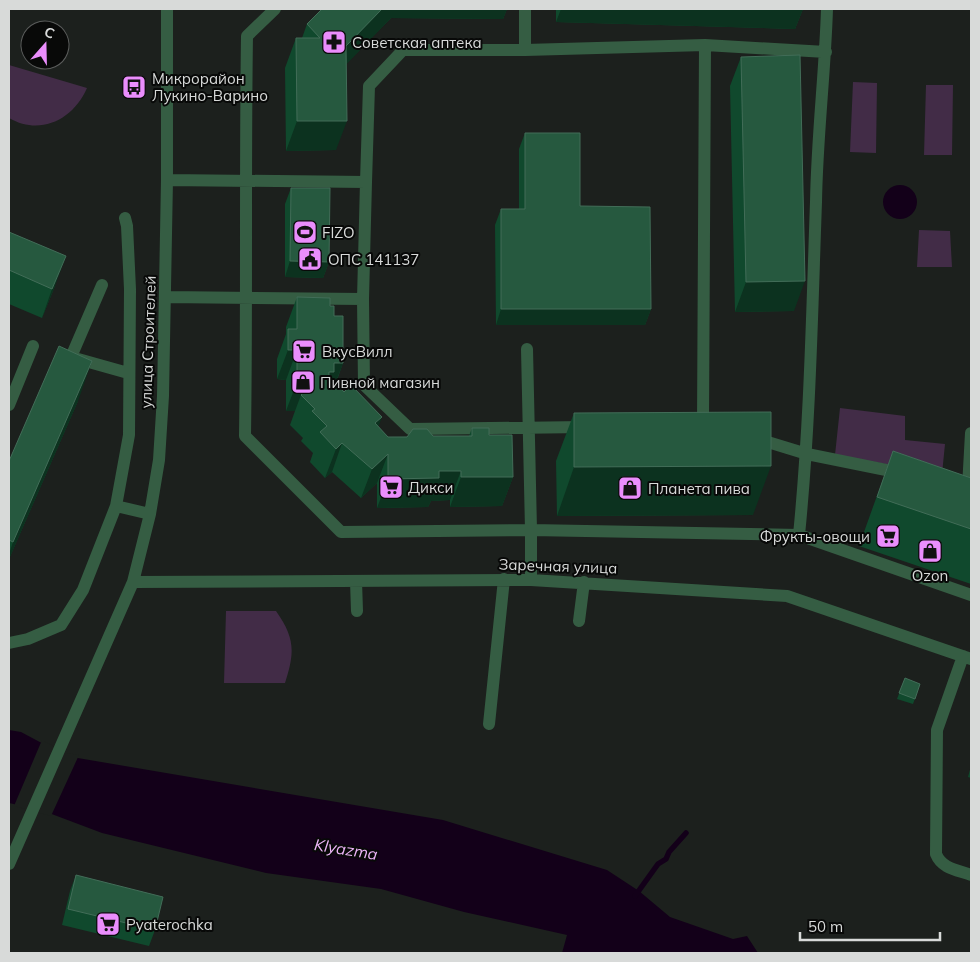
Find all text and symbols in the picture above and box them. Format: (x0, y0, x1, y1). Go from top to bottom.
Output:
north arrow (20, 20, 70, 70)
text: С (42, 23, 57, 43)
pharmacy icon: Советская аптека (321, 29, 347, 55)
place label: Советская аптека (352, 33, 482, 52)
place label: Микрорайон Лукино-Варино (152, 69, 268, 105)
bus stop icon: Микрорайон Лукино-Варино (121, 74, 147, 100)
sports icon: FIZO (292, 219, 318, 245)
place label: FIZO (322, 223, 355, 242)
public building icon: ОПС 141137 (297, 246, 323, 272)
place label: ОПС 141137 (328, 250, 419, 269)
street label: улица Строителей (136, 275, 160, 409)
supermarket icon: ВкусВилл (291, 338, 317, 364)
place label: ВкусВилл (322, 342, 393, 361)
shop icon: Пивной магазин (290, 369, 316, 395)
place label: Пивной магазин (320, 373, 440, 392)
supermarket icon: Дикси (378, 474, 404, 500)
shop icon: Планета пива (617, 475, 643, 501)
place label: Дикси (408, 478, 454, 497)
place label: Планета пива (648, 479, 750, 498)
supermarket icon: Фрукты-овощи (875, 523, 901, 549)
place label: Фрукты-овощи (760, 527, 870, 546)
shop icon: Ozon (917, 538, 943, 564)
street label: Заречная улица (498, 554, 618, 578)
place label: Ozon (912, 566, 948, 585)
water label: Klyazma (313, 834, 379, 864)
scale bar (800, 910, 940, 942)
supermarket icon: Pyaterochka (95, 911, 121, 937)
place label: Pyaterochka (126, 915, 213, 934)
text: 50 m (808, 917, 843, 936)

